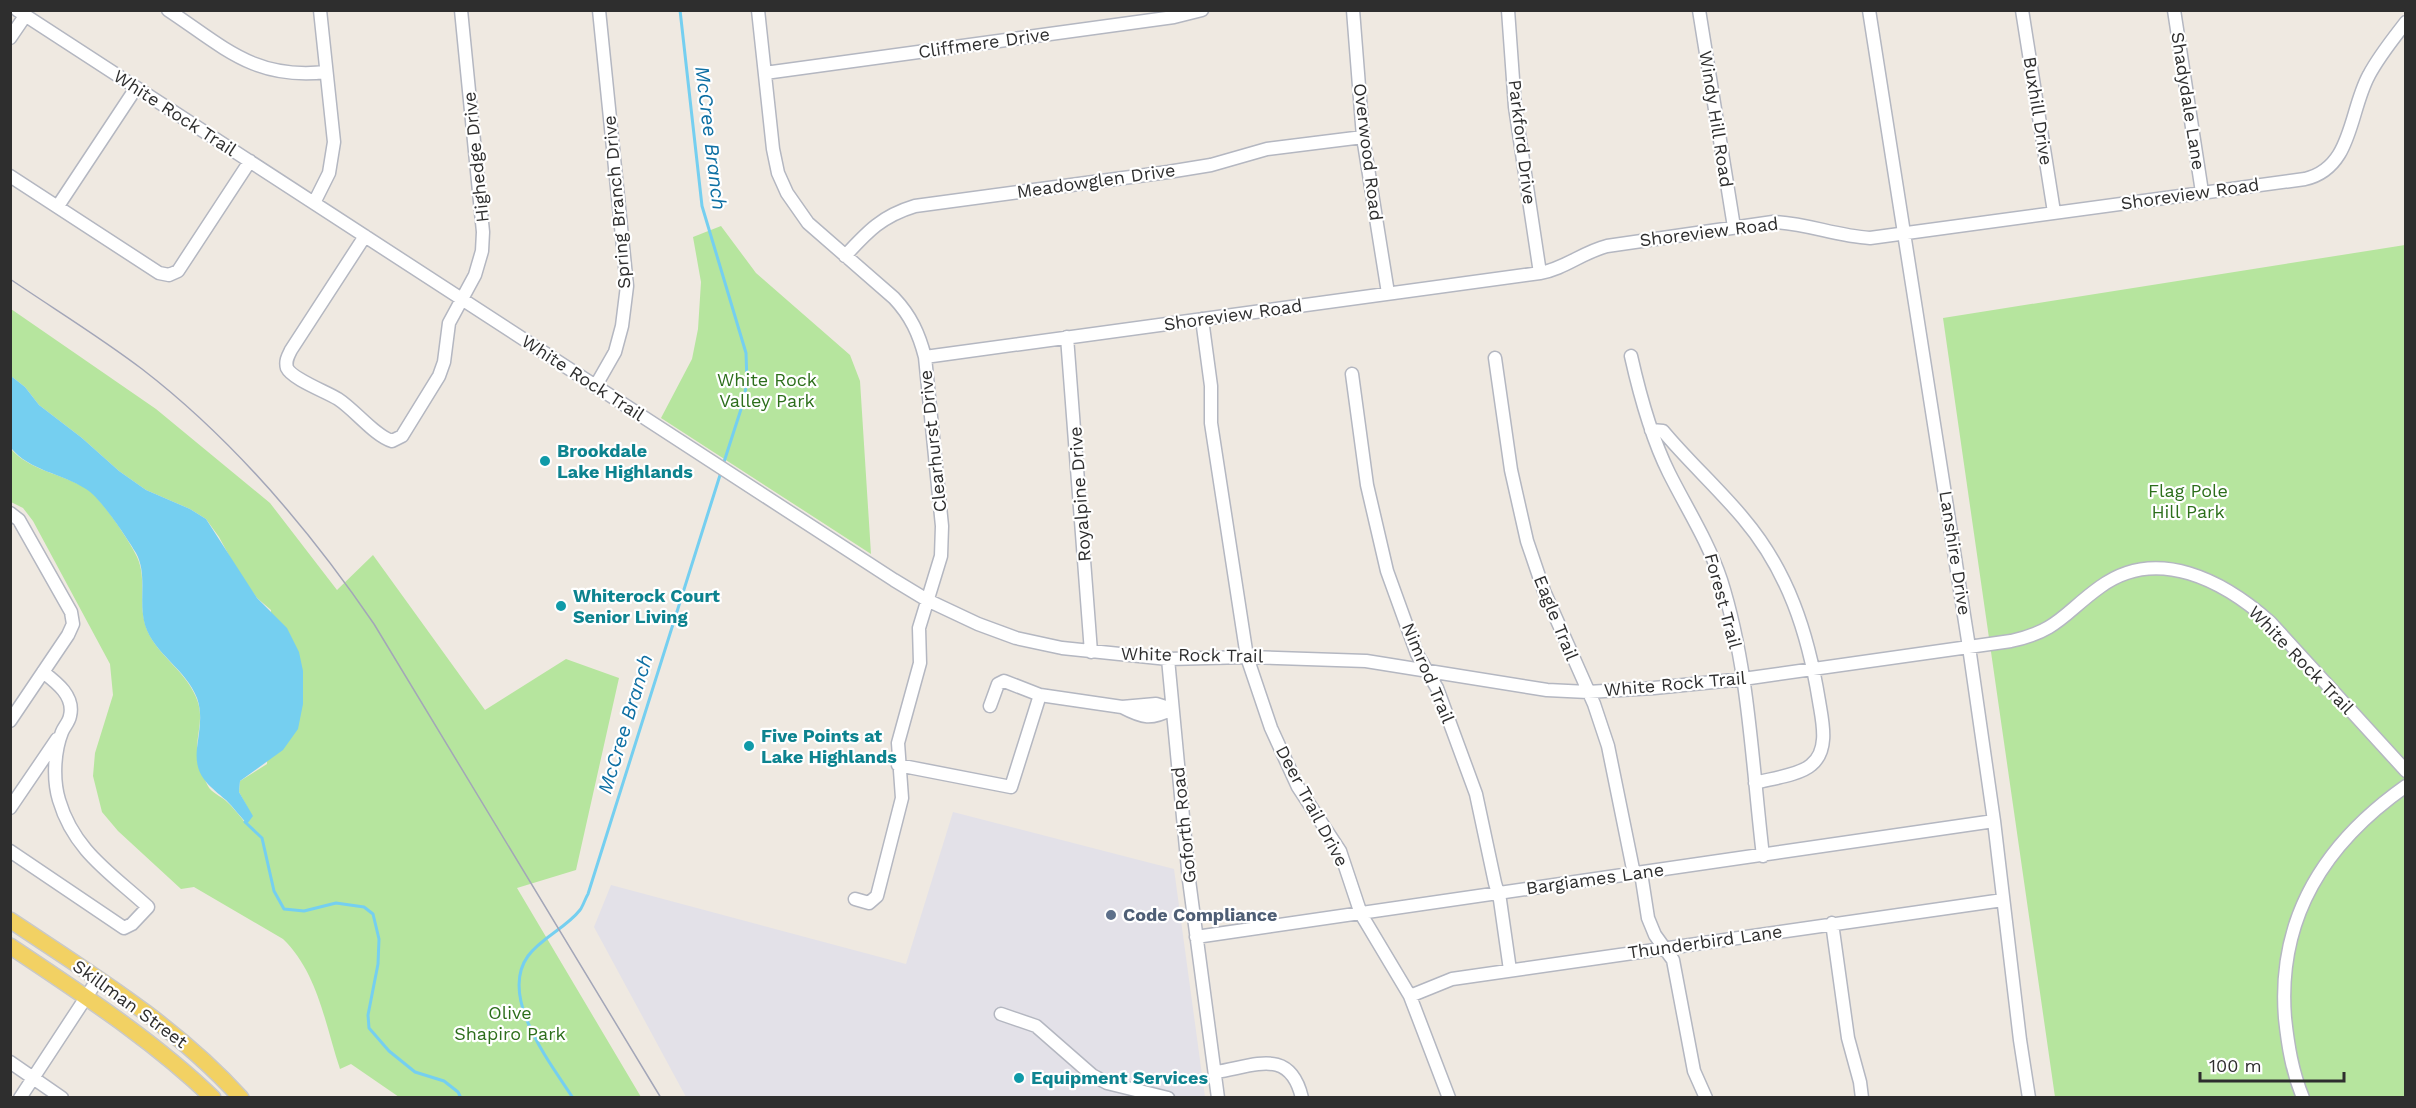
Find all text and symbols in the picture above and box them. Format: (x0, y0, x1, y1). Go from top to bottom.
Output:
street label: Cliffmere Drive (917, 23, 1051, 62)
street label: Shadydale Lane (2167, 30, 2210, 171)
street label: Windy Hill Road (1695, 49, 1738, 189)
street label: Buxhill Drive (2020, 55, 2057, 167)
street label: White Rock Trail (110, 65, 241, 160)
water label: McCree Branch (690, 65, 732, 211)
street label: Parkford Drive (1504, 78, 1541, 206)
street label: Overwood Road (1350, 82, 1387, 222)
street label: Highedge Drive (458, 91, 493, 223)
street label: Spring Branch Drive (598, 114, 635, 290)
street label: Meadowglen Drive (1015, 159, 1177, 202)
street label: Shoreview Road (2119, 173, 2261, 214)
street label: Shoreview Road (1638, 213, 1780, 250)
street label: Shoreview Road (1162, 294, 1304, 335)
street label: White Rock Trail (518, 330, 649, 425)
park label: White Rock Valley Park (717, 369, 817, 411)
street label: Clearhurst Drive (915, 369, 950, 513)
street label: Royalpine Drive (1064, 426, 1095, 562)
place label: Brookdale Lake Highlands (557, 440, 693, 482)
marker: Brookdale Lake Highlands (538, 454, 552, 468)
park label: Flag Pole Hill Park (2148, 480, 2228, 522)
street label: Lanshire Drive (1935, 489, 1976, 617)
street label: Forest Trail (1701, 551, 1746, 651)
street label: Eagle Trail (1530, 572, 1583, 664)
place label: Whiterock Court Senior Living (573, 585, 720, 627)
marker: Whiterock Court Senior Living (554, 599, 568, 613)
street label: White Rock Trail (2244, 601, 2359, 719)
street label: Nimrod Trail (1398, 619, 1459, 727)
street label: White Rock Trail (1121, 643, 1264, 666)
water label: McCree Branch (592, 651, 658, 797)
street label: White Rock Trail (1603, 667, 1747, 700)
place label: Five Points at Lake Highlands (761, 725, 897, 767)
marker: Five Points at Lake Highlands (742, 739, 756, 753)
street label: Deer Trail Drive (1272, 742, 1353, 870)
street label: Goforth Road (1167, 766, 1200, 884)
street label: Bargiames Lane (1525, 858, 1665, 899)
place label: Code Compliance (1123, 904, 1278, 925)
marker: Code Compliance (1104, 908, 1118, 922)
street label: Thunderbird Lane (1626, 920, 1784, 963)
street label: Skillman Street (69, 955, 192, 1052)
park label: Olive Shapiro Park (454, 1002, 566, 1044)
scale bar (2200, 1045, 2344, 1083)
text: 100 m (2209, 1055, 2262, 1076)
place label: Equipment Services (1031, 1067, 1208, 1088)
marker: Equipment Services (1012, 1071, 1026, 1085)

